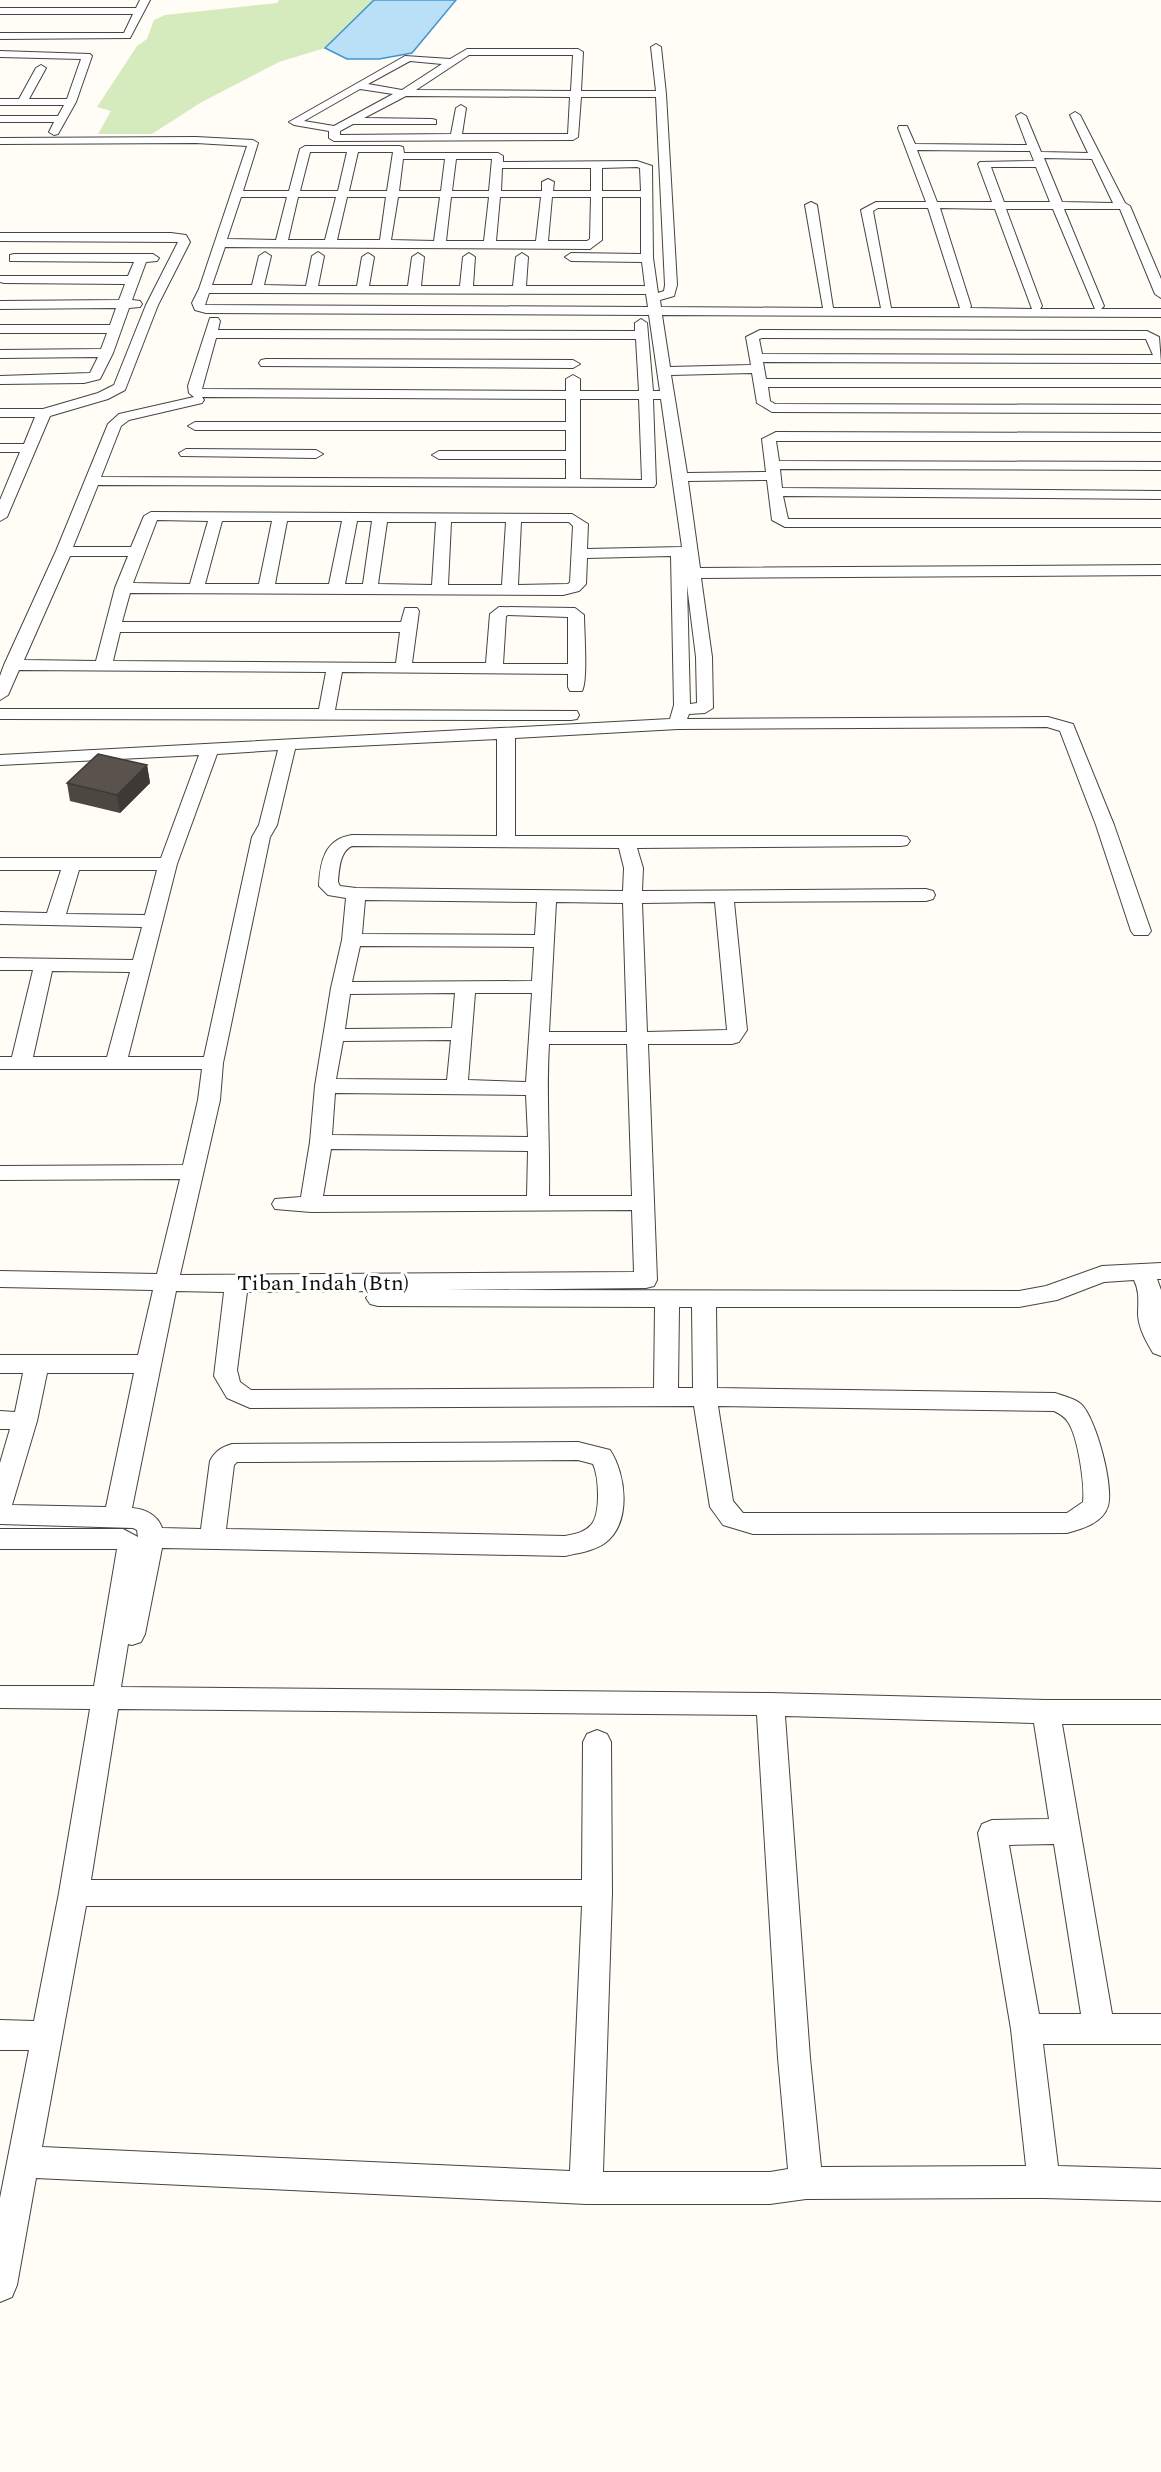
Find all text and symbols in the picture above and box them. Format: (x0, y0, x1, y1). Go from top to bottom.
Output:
street label: Tiban Indah (Btn) (237, 1267, 409, 1300)

